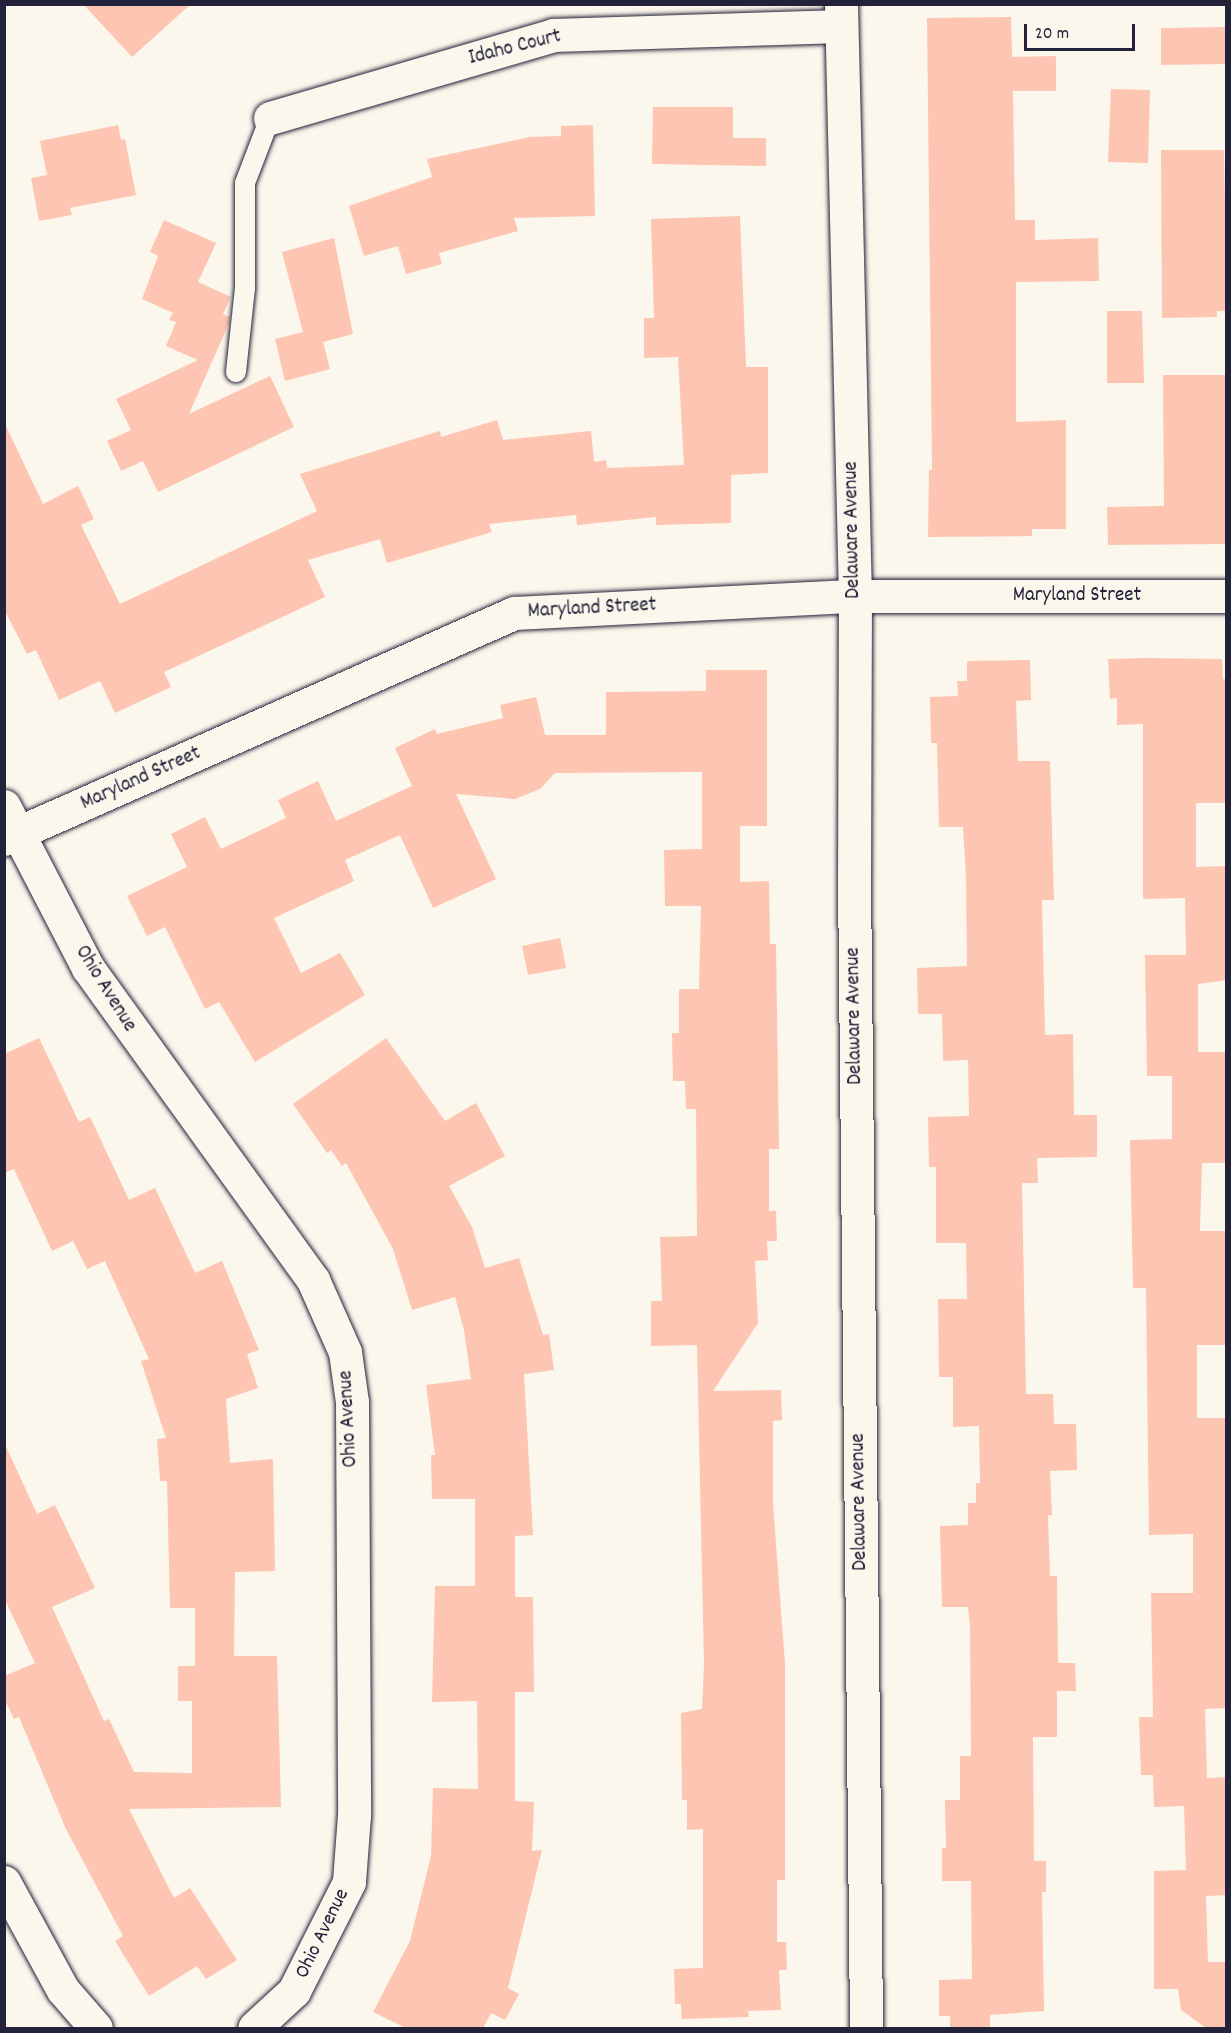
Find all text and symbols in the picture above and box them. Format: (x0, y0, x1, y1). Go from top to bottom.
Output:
scale bar (1027, 12, 1138, 50)
text: 20 m (1035, 22, 1069, 47)
street label: Idaho Court (466, 24, 564, 72)
street label: Delaware Avenue (839, 461, 867, 599)
street label: Maryland Street (1013, 583, 1141, 609)
street label: Maryland Street (527, 593, 657, 625)
street label: Maryland Street (77, 741, 205, 817)
street label: Ohio Avenue (69, 941, 141, 1037)
street label: Delaware Avenue (841, 947, 869, 1085)
street label: Ohio Avenue (334, 1370, 364, 1468)
street label: Delaware Avenue (846, 1433, 874, 1571)
street label: Ohio Avenue (290, 1885, 356, 1983)

